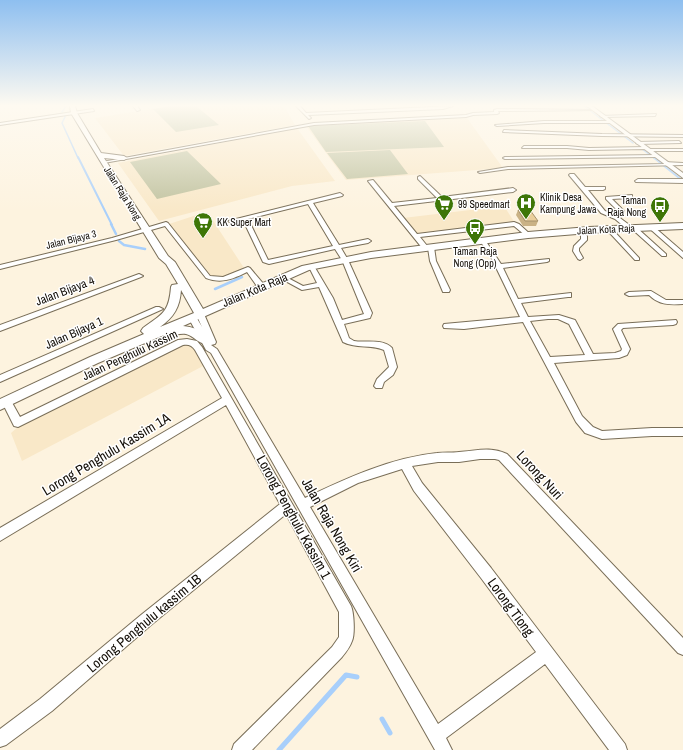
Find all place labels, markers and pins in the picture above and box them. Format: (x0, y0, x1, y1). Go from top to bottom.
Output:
place label: Klinik Desa Kampung Jawa (540, 191, 597, 216)
hospital icon: Klinik Desa Kampung Jawa (515, 192, 537, 220)
supermarket icon: 99 Speedmart (433, 193, 455, 221)
place label: Taman Raja Nong (607, 194, 646, 219)
bus stop icon: Taman Raja Nong (649, 195, 671, 223)
place label: 99 Speedmart (458, 198, 510, 211)
supermarket icon: KK Super Mart (192, 211, 214, 239)
place label: KK Super Mart (217, 216, 271, 229)
bus stop icon: Taman Raja Nong (Opp) (464, 217, 486, 245)
place label: Taman Raja Nong (Opp) (453, 245, 497, 270)

